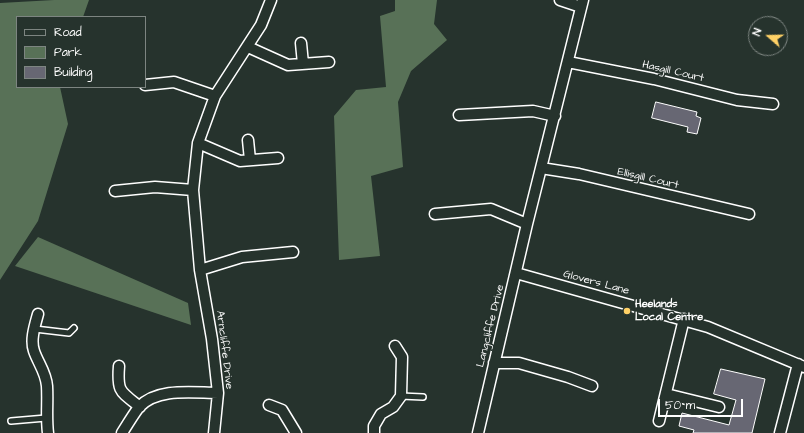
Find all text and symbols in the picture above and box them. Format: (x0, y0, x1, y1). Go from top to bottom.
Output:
legend (16, 16, 146, 88)
north arrow (748, 16, 788, 56)
text: Road (54, 24, 82, 41)
text: N (749, 26, 765, 38)
text: Park (54, 44, 82, 61)
street label: Hasgill Court (641, 58, 705, 86)
text: Building (54, 64, 92, 81)
street label: Ellisgill Court (616, 166, 680, 192)
street label: Glovers Lane (562, 268, 630, 298)
street label: Langcliffe Drive (474, 283, 508, 369)
place label: Heelands Local Centre (635, 298, 703, 324)
marker: Heelands Local Centre (622, 306, 632, 316)
street label: Arncliffe Drive (213, 310, 235, 390)
scale bar (660, 391, 745, 417)
text: 50 m (665, 397, 695, 414)

